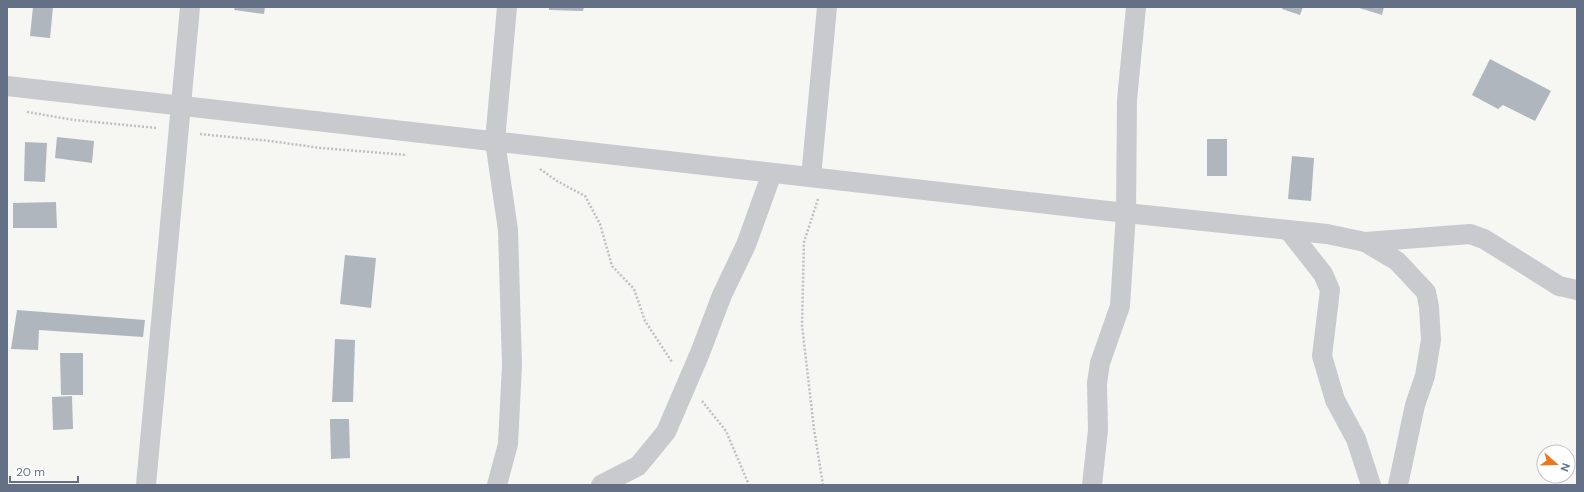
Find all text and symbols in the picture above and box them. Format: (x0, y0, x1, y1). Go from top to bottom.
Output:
north arrow (1536, 444, 1576, 484)
scale bar (10, 458, 78, 484)
text: N (1557, 461, 1573, 474)
text: 20 m (16, 464, 45, 480)

